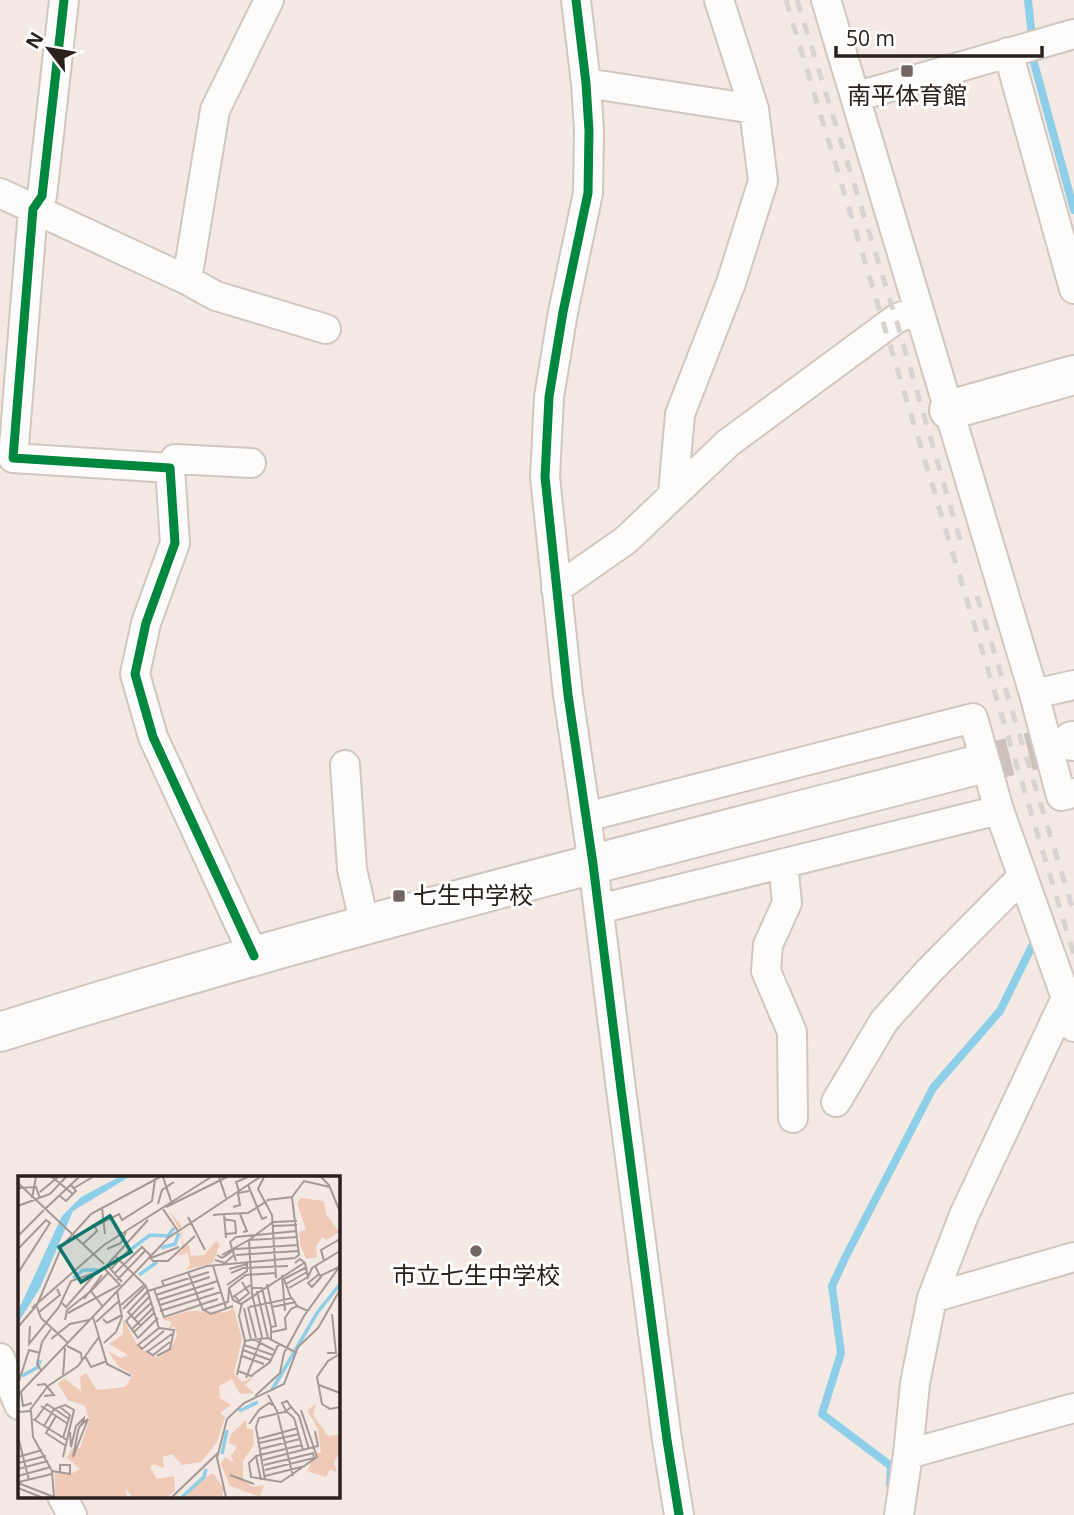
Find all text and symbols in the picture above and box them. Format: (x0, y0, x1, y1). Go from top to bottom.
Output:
north arrow (14, 14, 84, 84)
scale bar (836, 14, 1042, 58)
text: 50 m (846, 24, 895, 52)
text: N (19, 27, 50, 54)
marker: 南平体育館 (899, 63, 915, 79)
place label: 南平体育館 (847, 78, 967, 111)
place label: 七生中学校 (413, 878, 533, 911)
marker: 七生中学校 (391, 888, 407, 904)
inset map (18, 1176, 340, 1498)
marker: 市立七生中学校 (468, 1243, 484, 1259)
place label: 市立七生中学校 (392, 1258, 560, 1291)

